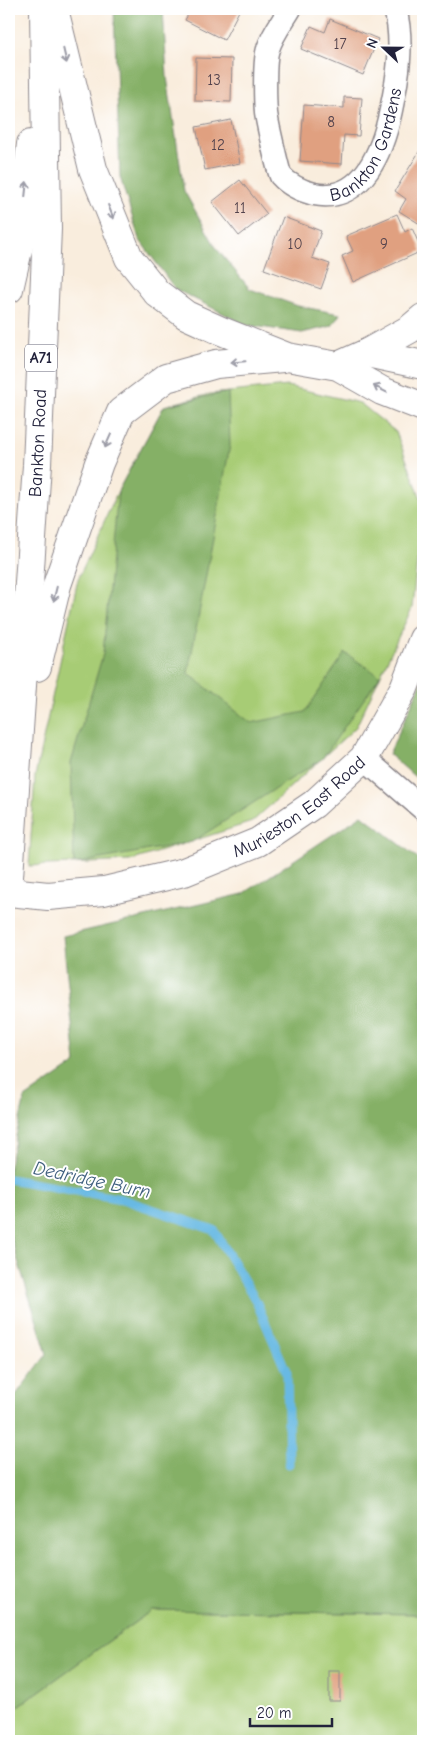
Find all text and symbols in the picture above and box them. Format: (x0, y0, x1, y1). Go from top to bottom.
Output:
north arrow (360, 22, 410, 72)
house number: 17 (333, 35, 347, 53)
text: N (363, 36, 382, 51)
one-way arrow (61, 48, 70, 64)
house number: 13 (207, 71, 221, 89)
street label: Bankton Gardens (328, 86, 406, 206)
house number: 8 (327, 113, 335, 131)
house number: 12 (211, 136, 225, 154)
one-way arrow (21, 181, 31, 197)
house number: 11 (234, 199, 246, 217)
one-way arrow (106, 204, 116, 219)
house number: 10 (287, 235, 303, 253)
house number: 9 (380, 235, 388, 253)
road number: A71 (25, 344, 57, 372)
one-way arrow (231, 357, 247, 367)
one-way arrow (372, 384, 387, 394)
street label: Bankton Road (24, 388, 51, 498)
one-way arrow (103, 433, 113, 448)
one-way arrow (49, 586, 59, 602)
street label: Murieston East Road (230, 752, 370, 862)
water label: Dedridge Burn (31, 1157, 153, 1203)
scale bar (250, 1695, 332, 1727)
text: 20 m (257, 1704, 291, 1722)

